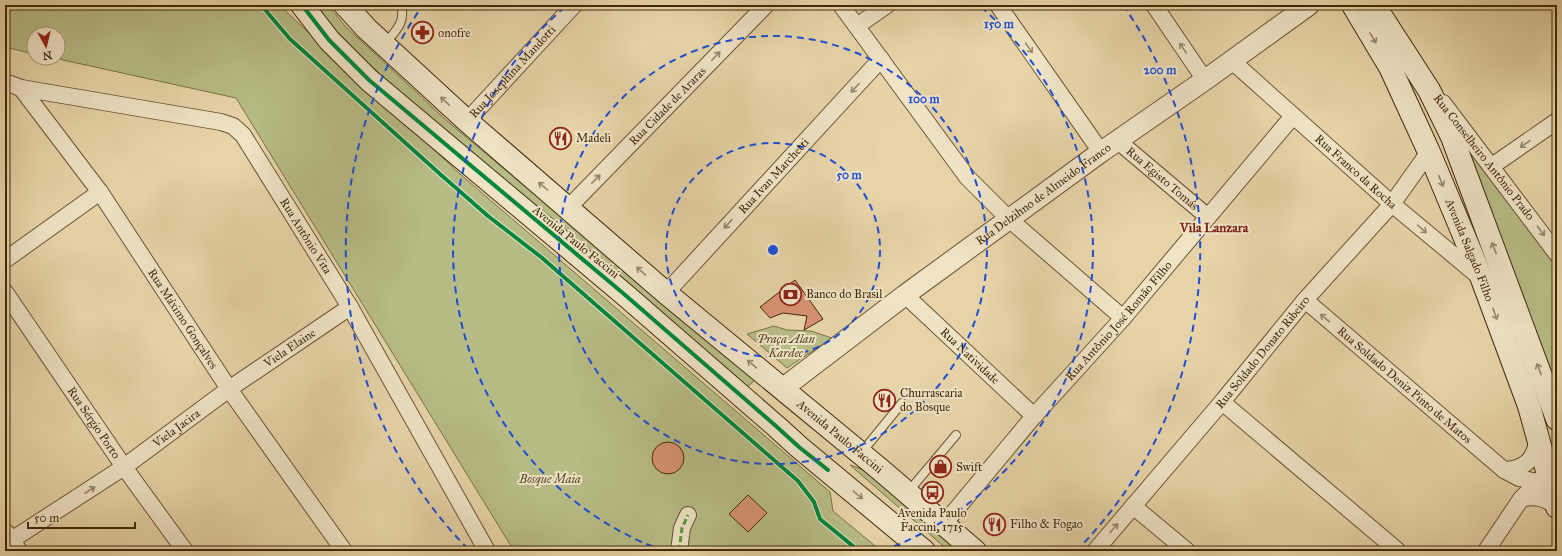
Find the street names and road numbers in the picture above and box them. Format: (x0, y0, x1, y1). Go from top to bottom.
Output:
street label: Rua Josephina Mandotti (466, 22, 559, 121)
street label: Rua Cidade de Araras (626, 64, 709, 148)
street label: Rua Conselheiro Antônio Prado (1431, 91, 1537, 223)
street label: Rua Franco da Rocha (1312, 131, 1400, 212)
street label: Rua Ivan Marchetti (735, 135, 812, 217)
street label: Rua Delzihno de Almeido Franco (973, 140, 1114, 248)
street label: Rua Egisto Tomás (1123, 144, 1201, 213)
street label: Rua Antônio Vita (277, 195, 335, 277)
street label: Avenida Salgado Filho (1442, 196, 1497, 303)
street label: Avenida Paulo Faccini (529, 202, 623, 282)
street label: Rua Antônio José Romão Filho (1063, 258, 1175, 383)
street label: Rua Máximo Gonçalves (145, 266, 221, 371)
street label: Rua Soldado Donato Ribeiro (1213, 293, 1312, 411)
street label: Rua Soldado Deniz Pinto de Matos (1335, 324, 1475, 446)
street label: Viela Elaine (260, 325, 318, 371)
street label: Rua Natividade (937, 325, 1002, 387)
street label: Rua Sérgio Porto (64, 384, 123, 461)
street label: Avenida Paulo Faccini (793, 396, 887, 477)
street label: Viela Jacira (149, 406, 203, 451)

